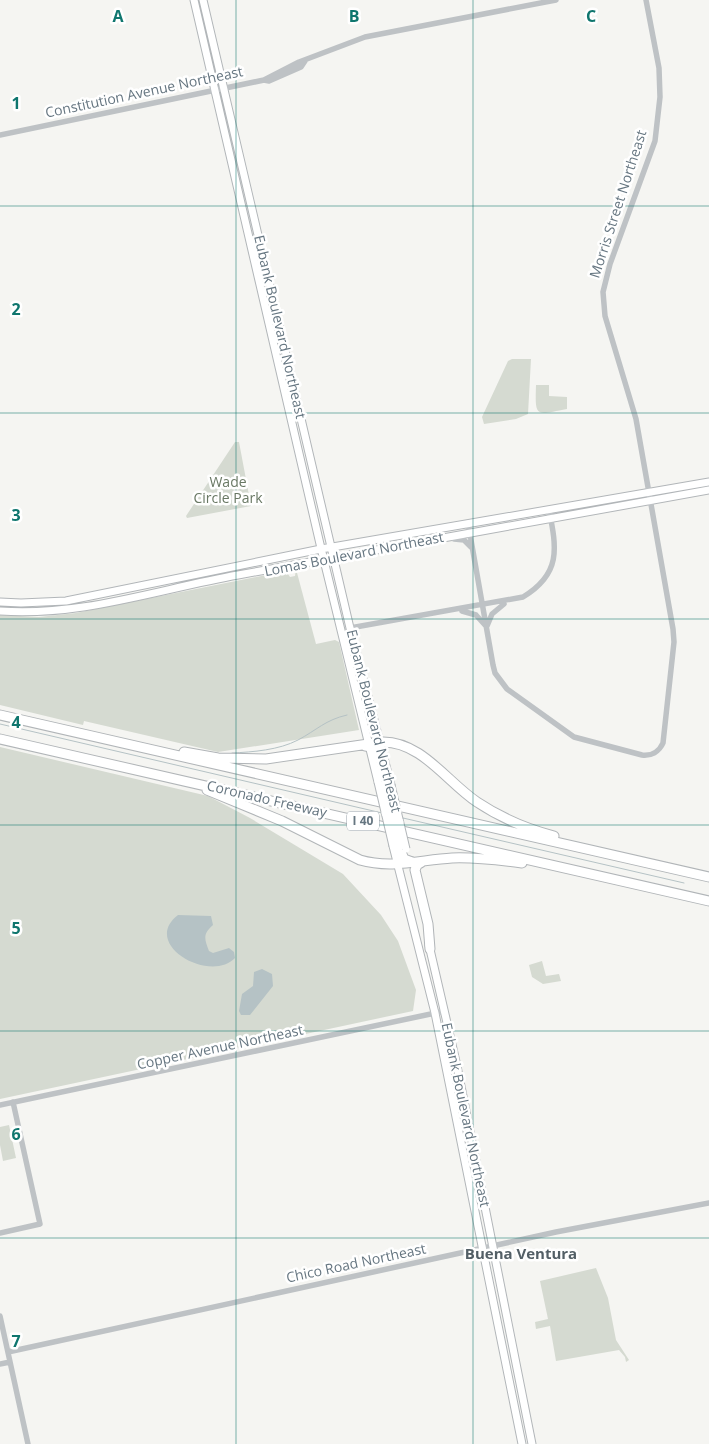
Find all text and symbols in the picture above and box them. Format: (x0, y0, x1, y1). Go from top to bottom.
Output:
text: A (112, 5, 124, 27)
text: B (349, 5, 359, 27)
text: C (586, 5, 596, 27)
street label: Constitution Avenue Northeast (43, 61, 245, 122)
text: 1 (11, 92, 21, 114)
street label: Morris Street Northeast (585, 127, 650, 280)
street label: Eubank Boulevard Northeast (250, 233, 311, 421)
text: 2 (11, 298, 21, 320)
park label: Wade Circle Park (193, 472, 263, 507)
text: 3 (11, 504, 21, 526)
street label: Lomas Boulevard Northeast (263, 527, 445, 580)
street label: Eubank Boulevard Northeast (343, 627, 406, 814)
text: 4 (11, 711, 21, 733)
street label: Coronado Freeway (205, 775, 330, 822)
road number: I 40 (347, 811, 379, 830)
text: 5 (11, 917, 21, 939)
street label: Copper Avenue Northeast (135, 1020, 305, 1073)
street label: Eubank Boulevard Northeast (438, 1021, 495, 1209)
text: 6 (11, 1123, 21, 1145)
street label: Chico Road Northeast (284, 1238, 427, 1287)
district label: Buena Ventura (465, 1243, 577, 1263)
text: 7 (11, 1330, 21, 1352)

